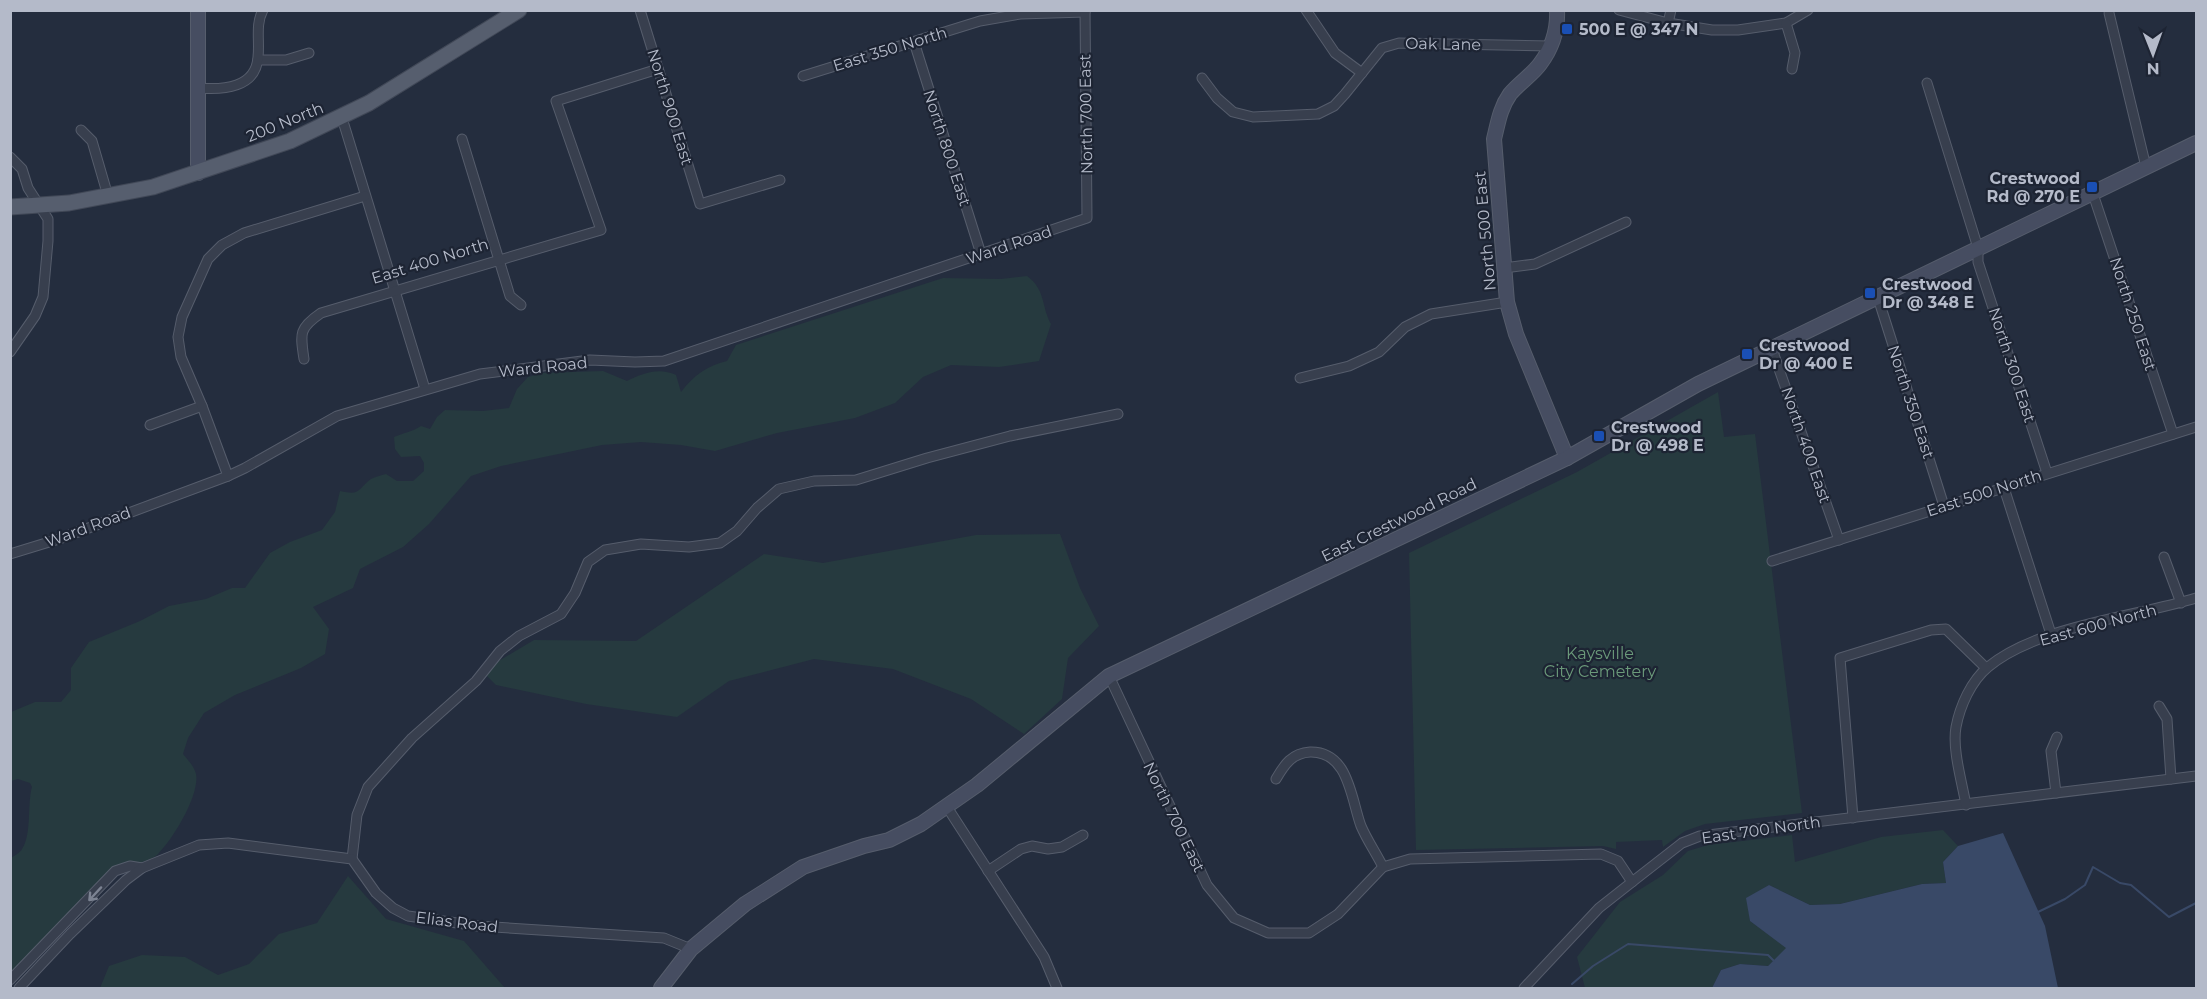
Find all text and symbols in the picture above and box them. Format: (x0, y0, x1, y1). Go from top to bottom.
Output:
place label: 500 E @ 347 N (1579, 20, 1698, 39)
marker: 500 E @ 347 N (1560, 22, 1574, 36)
street label: East 350 North (831, 23, 949, 75)
north arrow (2123, 24, 2183, 84)
street label: Oak Lane (1405, 34, 1481, 54)
street label: North 900 East (643, 47, 697, 168)
street label: North 700 East (1075, 53, 1097, 174)
text: N (2147, 59, 2160, 78)
street label: North 800 East (919, 87, 975, 209)
street label: 200 North (244, 98, 326, 146)
place label: Crestwood Rd @ 270 E (1986, 169, 2080, 206)
street label: North 500 East (1470, 170, 1500, 292)
marker: Crestwood Rd @ 270 E (2085, 180, 2099, 194)
street label: Ward Road (964, 221, 1054, 269)
street label: East 400 North (369, 234, 491, 288)
street label: North 250 East (2106, 255, 2160, 374)
place label: Crestwood Dr @ 348 E (1882, 275, 1974, 312)
marker: Crestwood Dr @ 348 E (1863, 286, 1877, 300)
street label: North 300 East (1984, 305, 2040, 425)
place label: Crestwood Dr @ 400 E (1759, 336, 1853, 373)
street label: North 350 East (1884, 343, 1938, 462)
marker: Crestwood Dr @ 400 E (1740, 347, 1754, 361)
street label: Ward Road (498, 353, 588, 381)
street label: North 400 East (1777, 384, 1835, 506)
place label: Crestwood Dr @ 498 E (1611, 418, 1704, 455)
marker: Crestwood Dr @ 498 E (1592, 429, 1606, 443)
street label: East 500 North (1924, 465, 2044, 521)
street label: East Crestwood Road (1318, 474, 1480, 566)
street label: Ward Road (43, 503, 133, 551)
street label: East 600 North (2037, 600, 2159, 650)
park label: Kaysville City Cemetery (1544, 644, 1657, 681)
street label: North 700 East (1139, 759, 1209, 876)
street label: East 700 North (1700, 812, 1822, 848)
one-way arrow (87, 886, 102, 901)
street label: Elias Road (415, 908, 499, 936)

